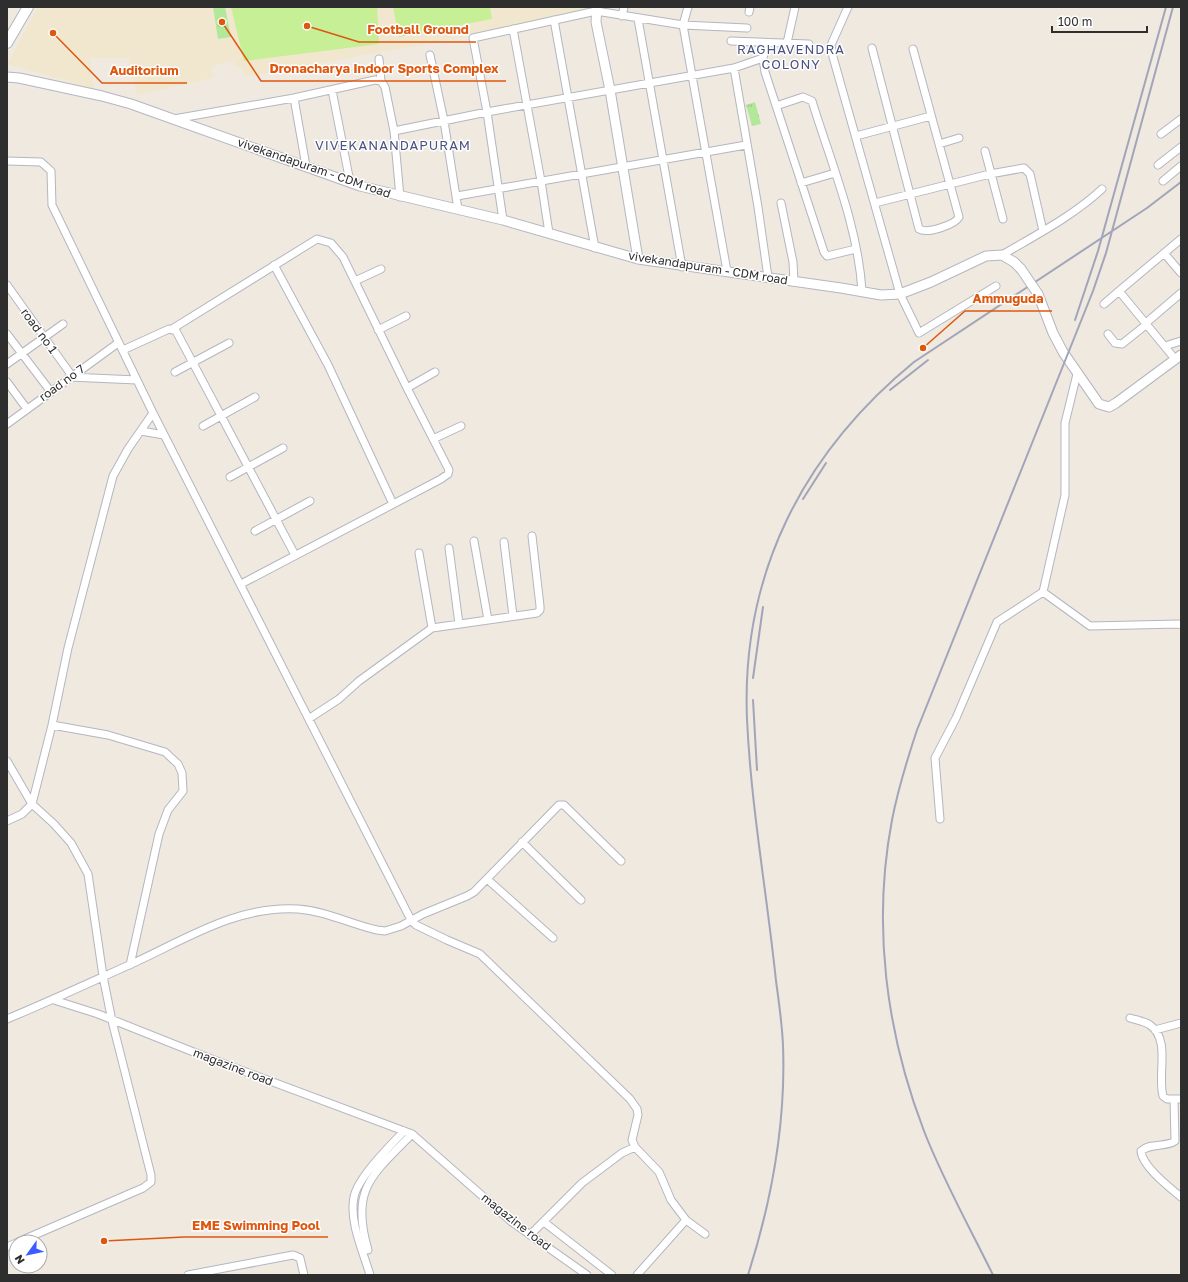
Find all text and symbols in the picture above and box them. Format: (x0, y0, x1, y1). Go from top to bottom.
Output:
scale bar (1052, 8, 1147, 34)
text: 100 m (1058, 14, 1092, 29)
callout: Football Ground (359, 17, 476, 42)
text: Football Ground (367, 21, 469, 37)
district label: RAGHAVENDRA COLONY (737, 41, 845, 72)
callout: Dronacharya Indoor Sports Complex (261, 56, 506, 81)
callout: Auditorium (102, 58, 187, 83)
text: Dronacharya Indoor Sports Complex (269, 60, 499, 76)
text: Auditorium (109, 62, 179, 78)
street label: vivekandapuram - CDM road (235, 134, 393, 201)
district label: VIVEKANANDAPURAM (315, 137, 471, 153)
street label: vivekandapuram - CDM road (627, 247, 789, 288)
callout: Ammuguda (965, 286, 1052, 311)
text: Ammuguda (973, 290, 1044, 306)
street label: road no 1 (18, 305, 61, 356)
street label: road no 7 (36, 361, 88, 404)
street label: magazine road (191, 1044, 275, 1089)
street label: magazine road (479, 1190, 554, 1253)
callout: EME Swimming Pool (184, 1212, 328, 1237)
text: EME Swimming Pool (192, 1217, 321, 1233)
north arrow (8, 1234, 48, 1274)
text: N (11, 1253, 27, 1267)

